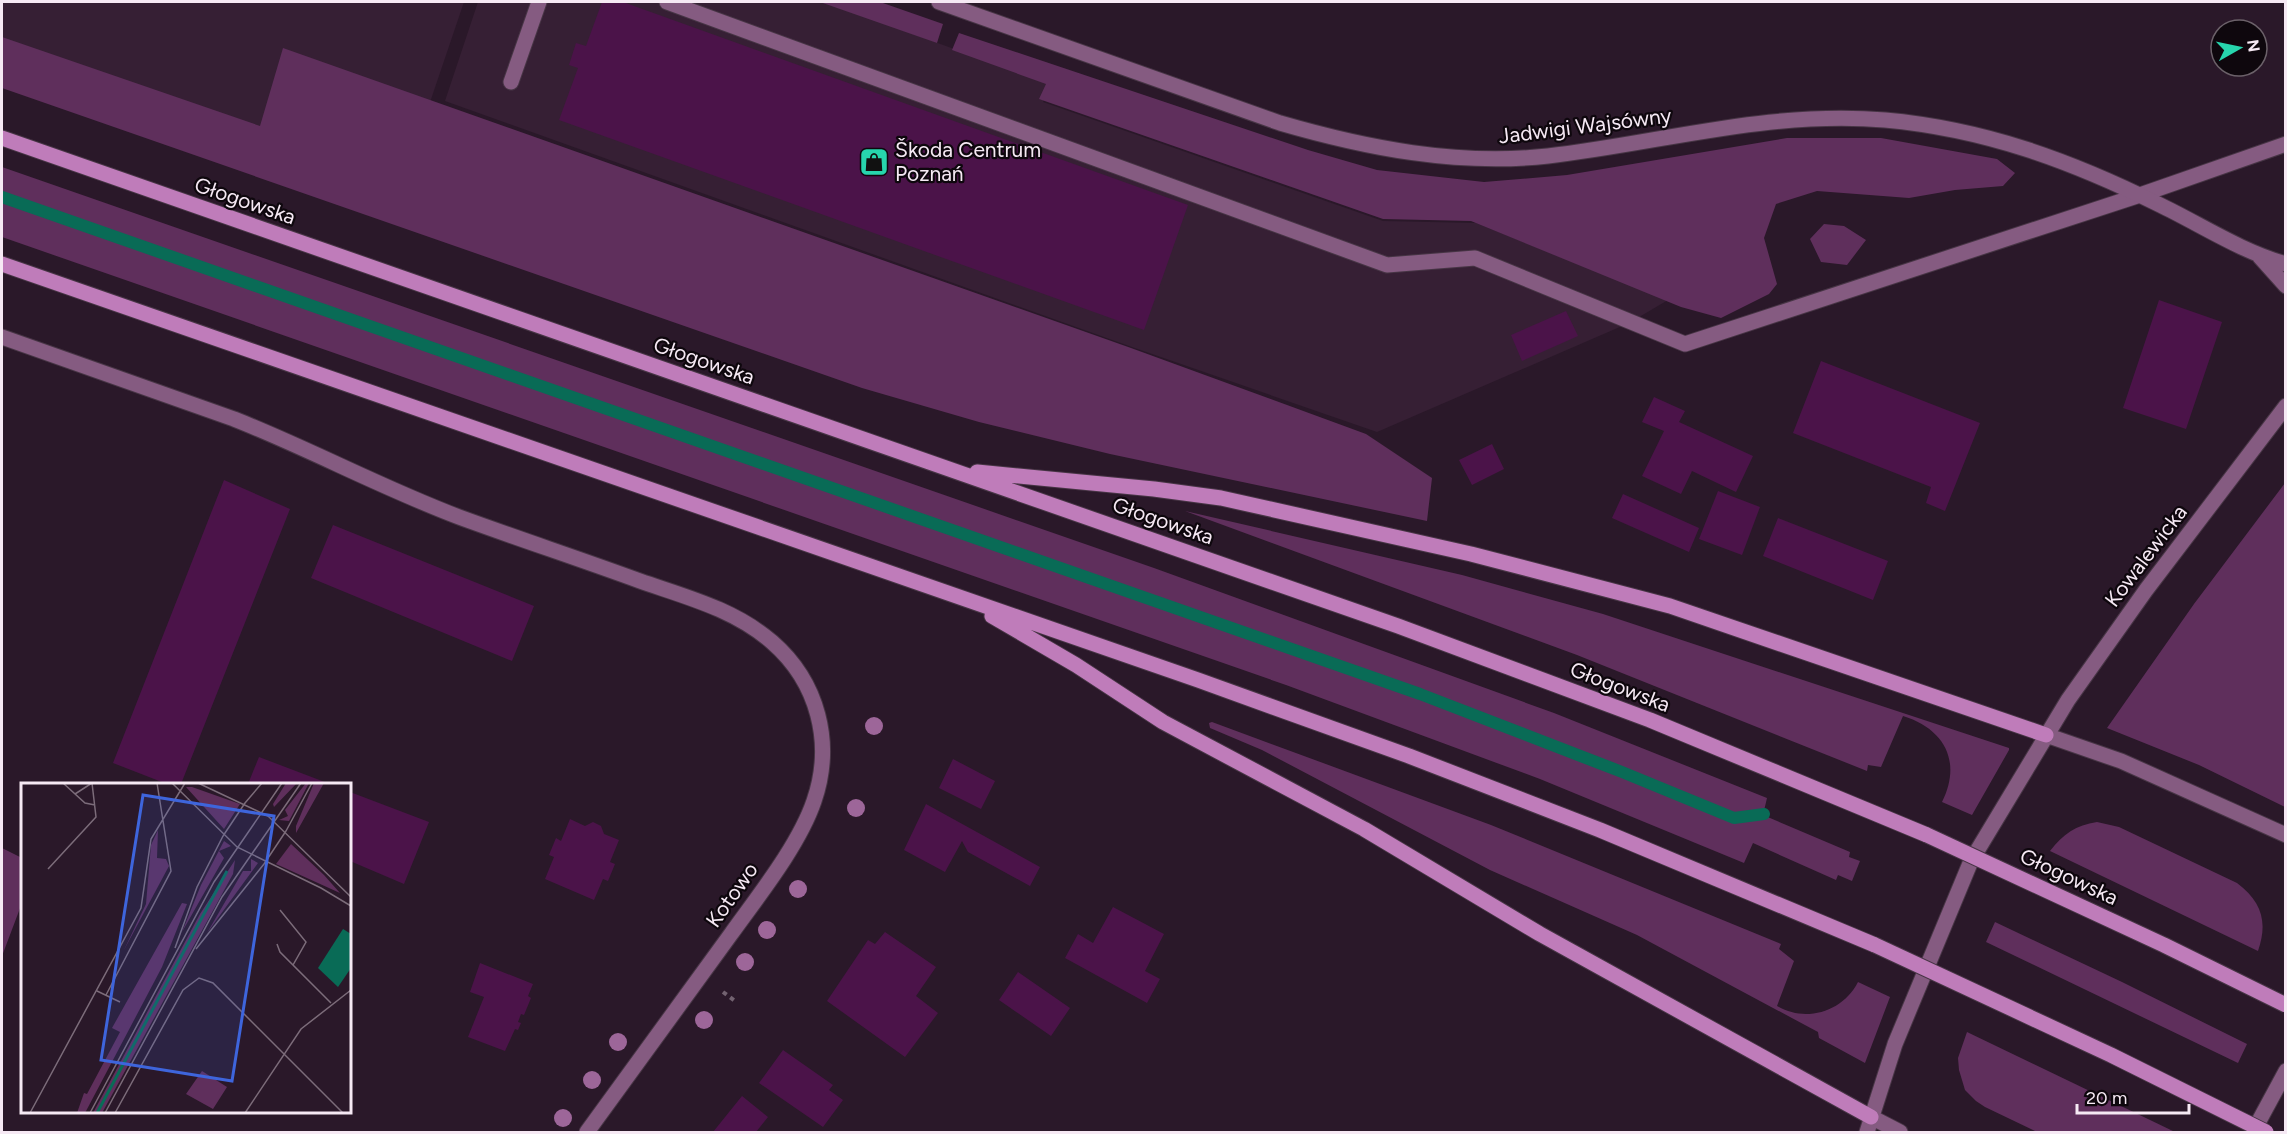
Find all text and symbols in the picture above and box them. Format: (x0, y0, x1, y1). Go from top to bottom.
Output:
north arrow (2209, 18, 2269, 78)
text: N (2243, 38, 2264, 53)
street label: Jadwigi Wajsówny (1497, 102, 1673, 149)
place label: Škoda Centrum Poznań (895, 137, 1041, 186)
shop icon: Škoda Centrum Poznań (858, 146, 890, 178)
street label: Głogowska (191, 172, 299, 229)
street label: Głogowska (650, 332, 758, 389)
street label: Głogowska (1109, 492, 1217, 549)
street label: Kowalewicka (2099, 500, 2192, 611)
street label: Głogowska (1567, 656, 1674, 717)
inset map (21, 783, 351, 1113)
street label: Głogowska (2016, 843, 2122, 910)
street label: Kotowo (700, 858, 763, 932)
scale bar (2077, 1077, 2190, 1115)
text: 20 m (2086, 1087, 2127, 1109)

